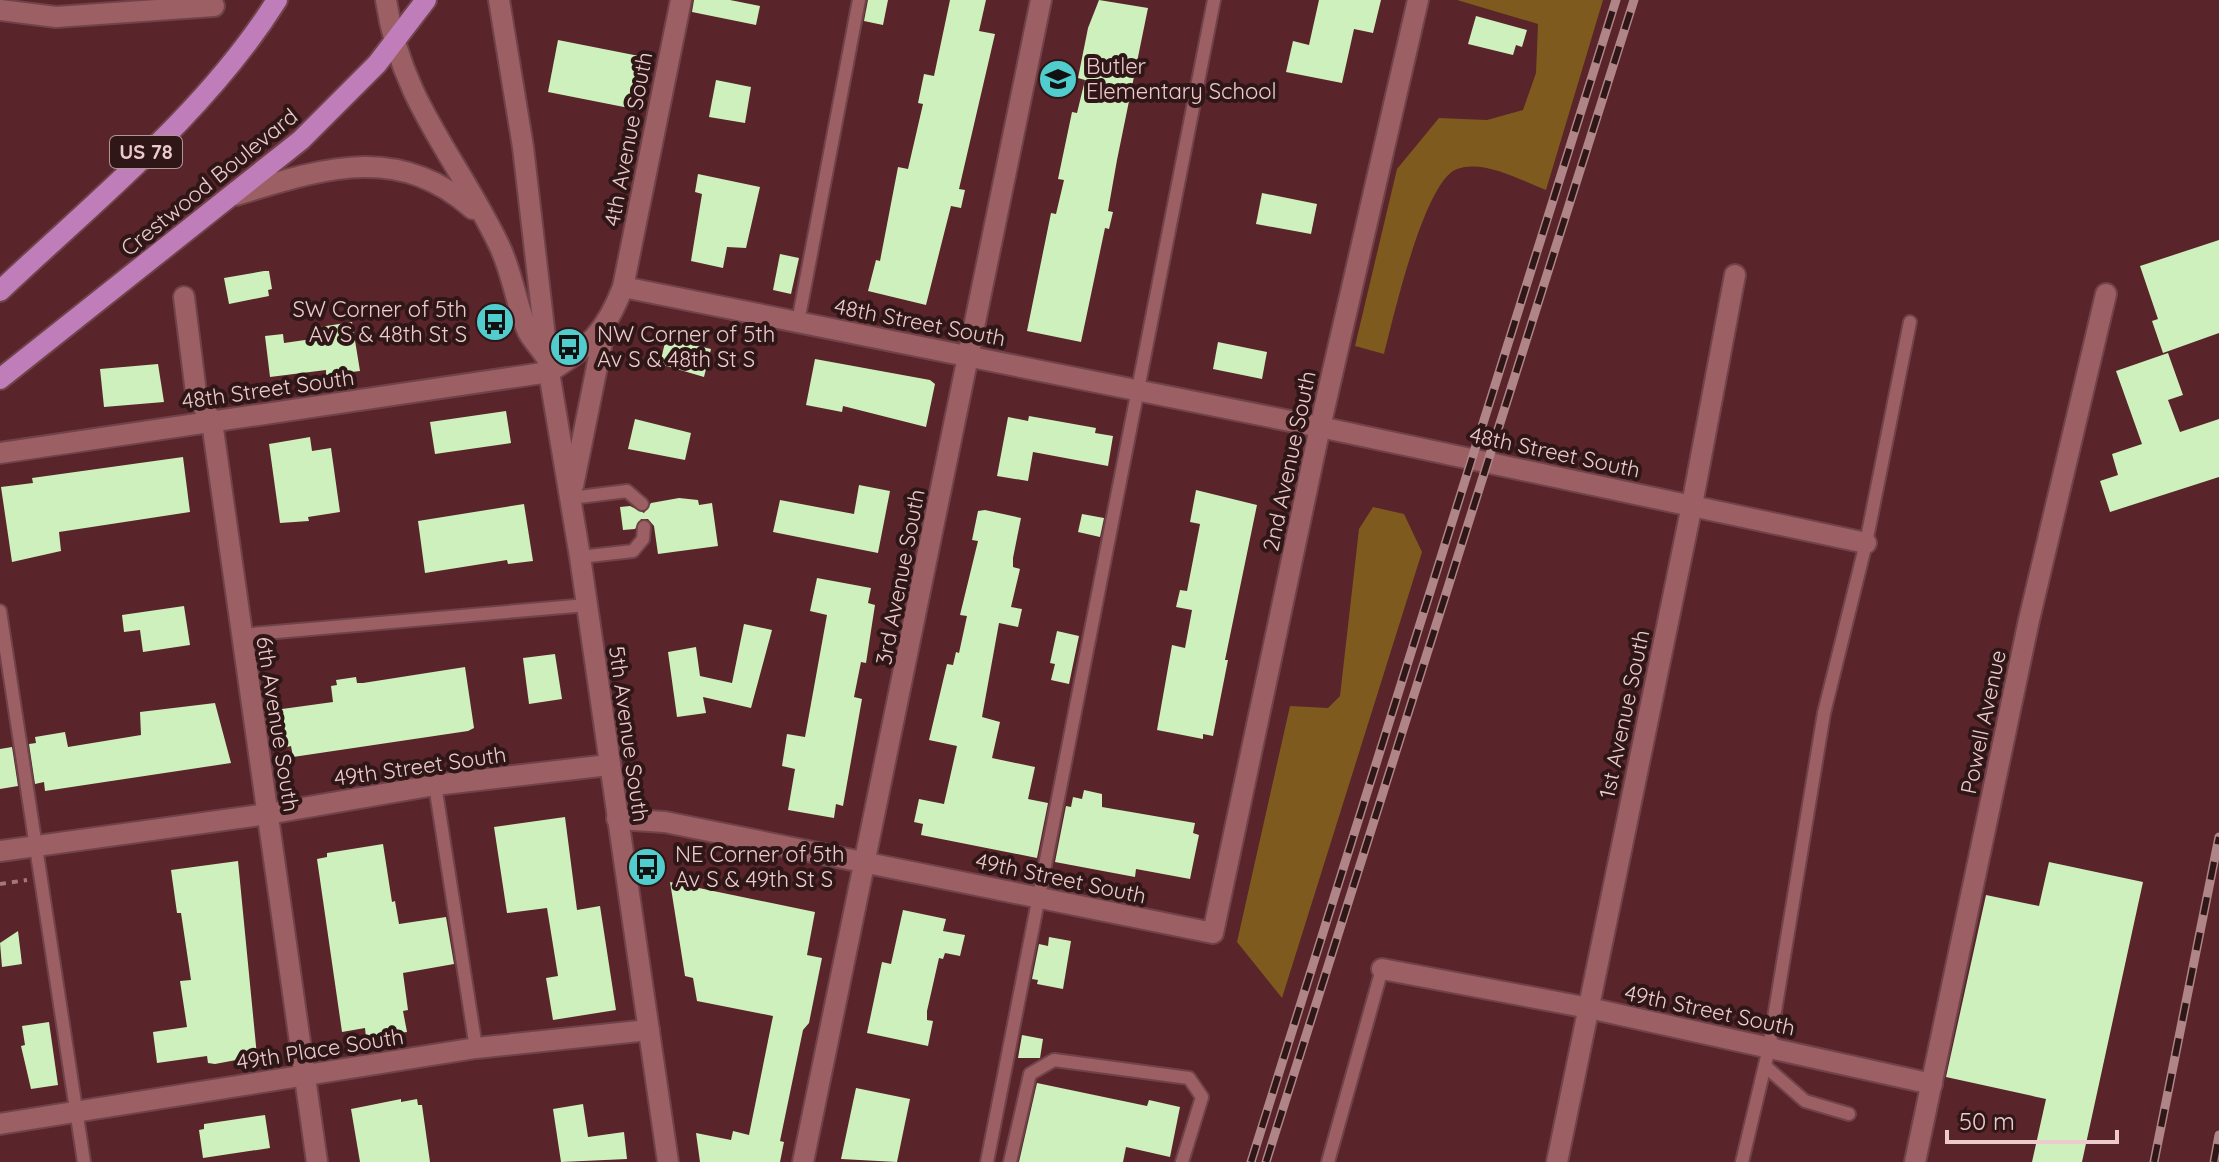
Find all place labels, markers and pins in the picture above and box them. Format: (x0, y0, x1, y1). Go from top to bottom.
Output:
place label: Butler Elementary School (1086, 52, 1277, 105)
school or university icon: Butler Elementary School (1037, 58, 1079, 100)
place label: SW Corner of 5th Av S & 48th St S (292, 295, 467, 348)
bus stop icon: SW Corner of 5th Av S & 48th St S (474, 301, 516, 343)
place label: NW Corner of 5th Av S & 48th St S (597, 320, 775, 373)
bus stop icon: NW Corner of 5th Av S & 48th St S (548, 326, 590, 368)
place label: NE Corner of 5th Av S & 49th St S (675, 840, 844, 893)
bus stop icon: NE Corner of 5th Av S & 49th St S (626, 846, 668, 888)

